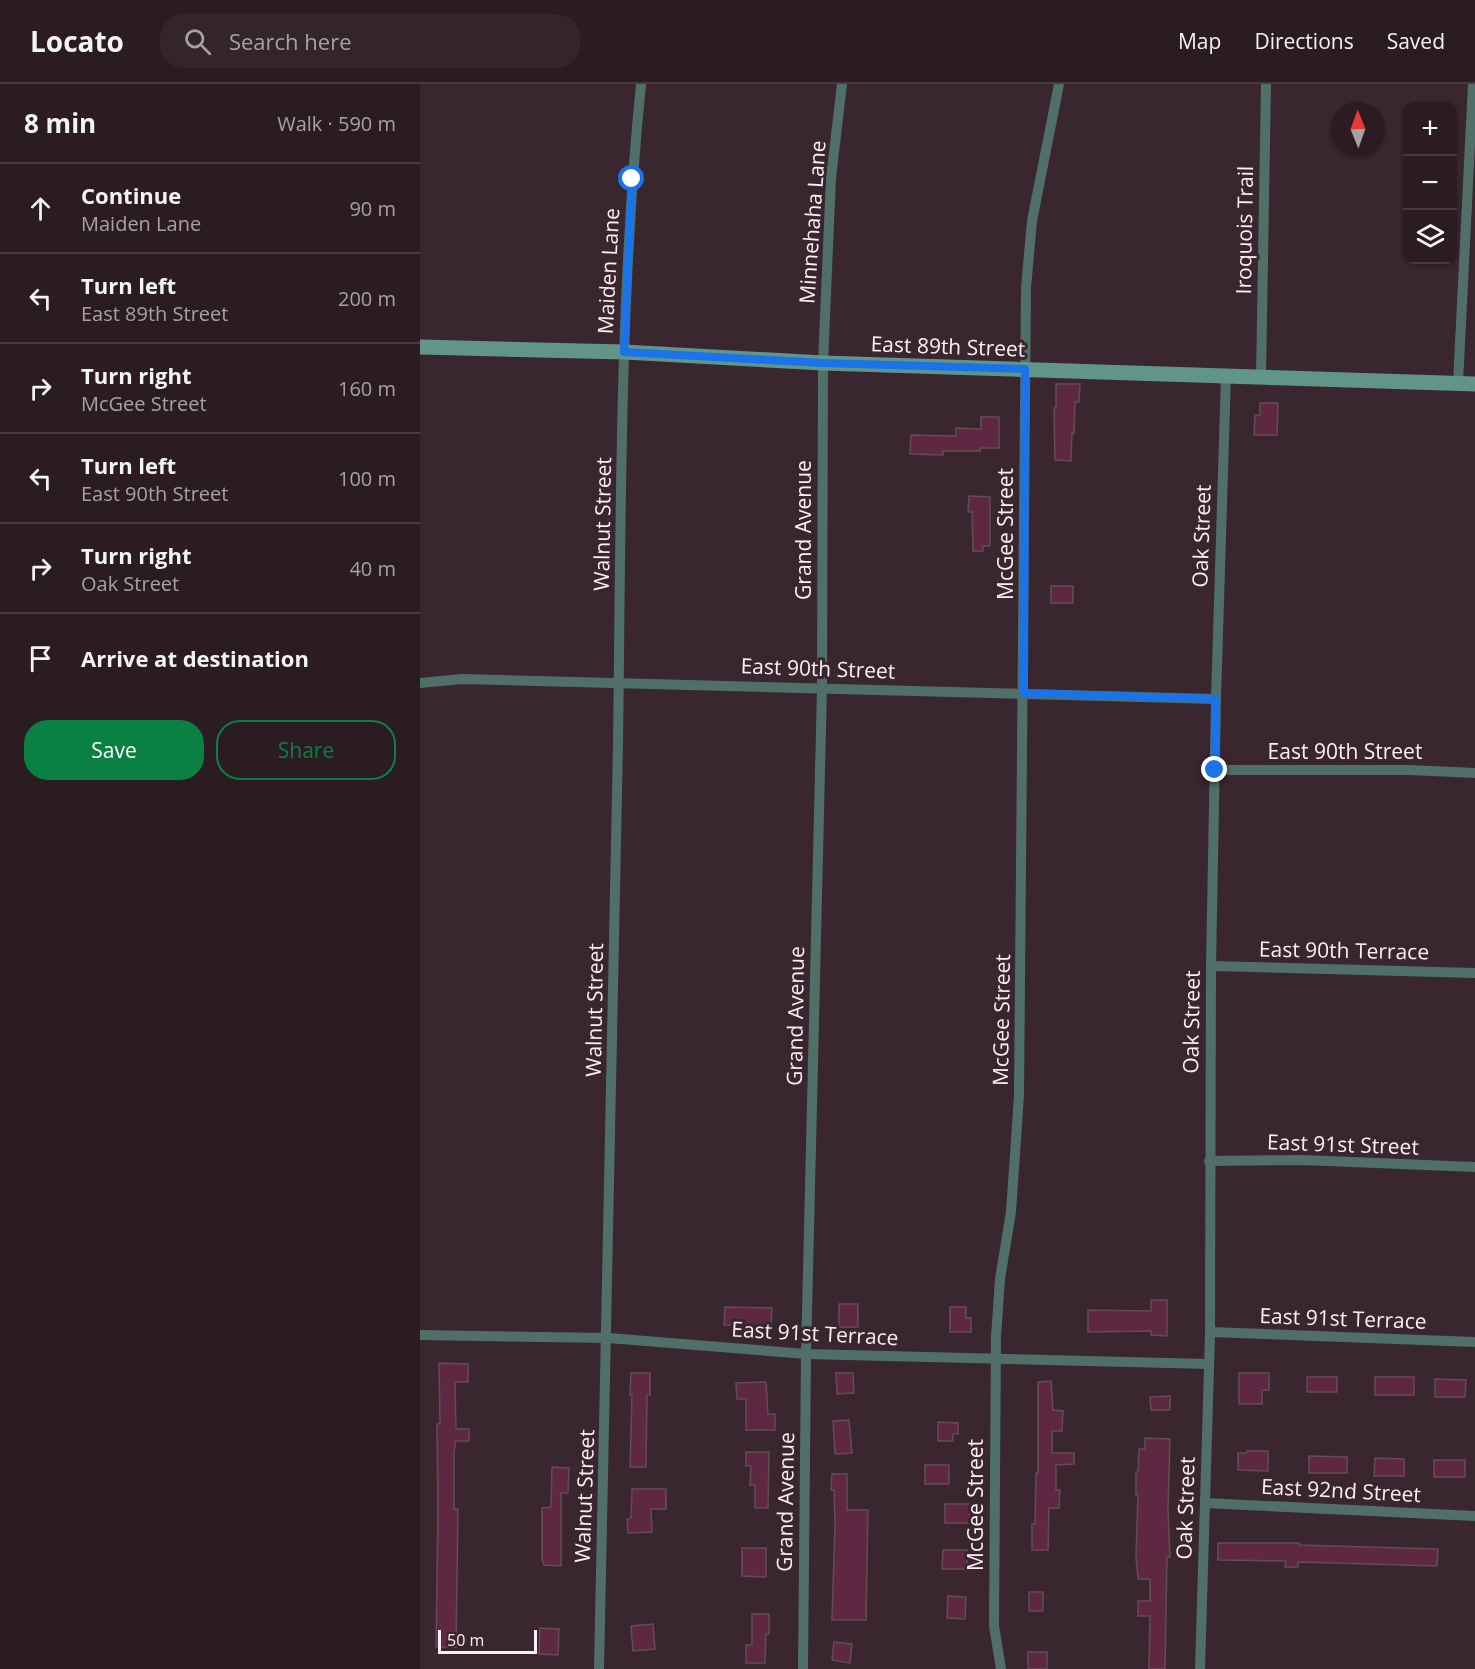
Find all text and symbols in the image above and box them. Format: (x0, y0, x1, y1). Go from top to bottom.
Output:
search box (160, 14, 580, 68)
text: Locato (30, 22, 124, 60)
icon: search (181, 25, 214, 58)
text: Search here (229, 26, 352, 56)
text: Map (1178, 27, 1221, 55)
text: Directions (1254, 27, 1354, 55)
text: Saved (1387, 27, 1445, 55)
north arrow (1331, 102, 1385, 156)
map controls (1403, 102, 1457, 264)
button: + (1403, 102, 1457, 156)
text: 8 min (24, 105, 96, 141)
text: Walk · 590 m (277, 110, 396, 137)
street label: Minnehaha Lane (792, 139, 832, 305)
button: − (1403, 156, 1457, 210)
route start (618, 165, 644, 191)
street label: Iroquois Trail (1229, 165, 1259, 295)
text: Continue (81, 180, 181, 210)
icon: ahead (24, 192, 57, 225)
text: 90 m (349, 195, 396, 222)
street label: Maiden Lane (591, 207, 625, 335)
text: Maiden Lane (81, 210, 201, 237)
button: layers (1403, 210, 1457, 264)
text: Turn left (81, 270, 176, 300)
icon: left (24, 282, 57, 315)
text: 200 m (338, 285, 396, 312)
text: East 89th Street (81, 300, 228, 327)
street label: East 89th Street (870, 329, 1026, 363)
text: Turn right (81, 360, 192, 390)
icon: right (24, 372, 57, 405)
text: 160 m (338, 375, 396, 402)
text: McGee Street (81, 390, 207, 417)
text: Turn left (81, 450, 176, 480)
street label: Walnut Street (587, 457, 617, 591)
street label: Grand Avenue (789, 460, 817, 600)
icon: left (24, 462, 57, 495)
text: 100 m (338, 465, 396, 492)
street label: McGee Street (991, 468, 1019, 600)
text: East 90th Street (81, 480, 228, 507)
street label: Oak Street (1185, 484, 1217, 588)
text: Turn right (81, 540, 192, 570)
icon: right (24, 552, 57, 585)
text: 40 m (349, 555, 396, 582)
text: Oak Street (81, 570, 179, 597)
icon: arrive (24, 642, 57, 675)
text: Arrive at destination (81, 643, 309, 673)
street label: East 90th Street (740, 651, 896, 685)
button: Save (24, 720, 204, 780)
button: Share (216, 720, 396, 780)
street label: East 90th Street (1268, 737, 1422, 765)
route end (1201, 756, 1227, 782)
street label: East 90th Terrace (1259, 935, 1429, 965)
street label: Walnut Street (579, 943, 609, 1077)
street label: Grand Avenue (780, 946, 810, 1086)
street label: McGee Street (986, 954, 1016, 1086)
street label: Oak Street (1176, 970, 1206, 1074)
street label: East 91st Street (1267, 1127, 1419, 1161)
street label: East 91st Terrace (1259, 1301, 1427, 1335)
street label: East 91st Terrace (731, 1315, 899, 1351)
street label: Walnut Street (568, 1429, 600, 1563)
street label: Grand Avenue (770, 1432, 800, 1572)
street label: McGee Street (961, 1439, 989, 1571)
street label: Oak Street (1169, 1456, 1201, 1560)
street label: East 92nd Street (1260, 1472, 1422, 1508)
scale bar (438, 1627, 537, 1654)
text: 50 m (447, 1629, 484, 1651)

